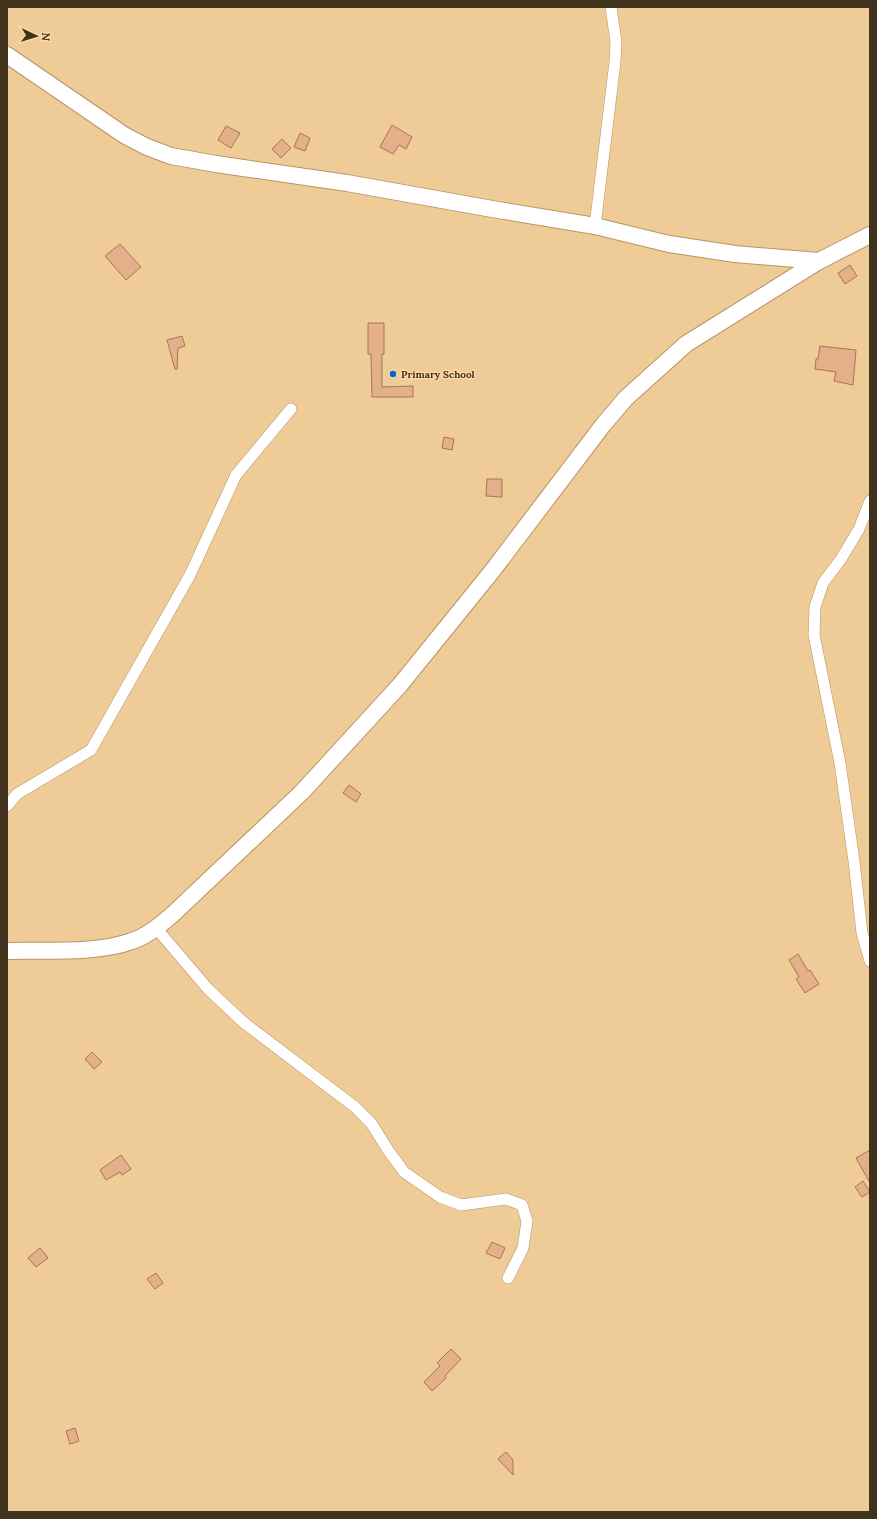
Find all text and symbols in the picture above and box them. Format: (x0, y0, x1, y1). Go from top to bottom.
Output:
north arrow (16, 16, 56, 56)
text: N (39, 32, 53, 42)
place label: Primary School (401, 368, 475, 381)
marker: Primary School (388, 369, 398, 379)

